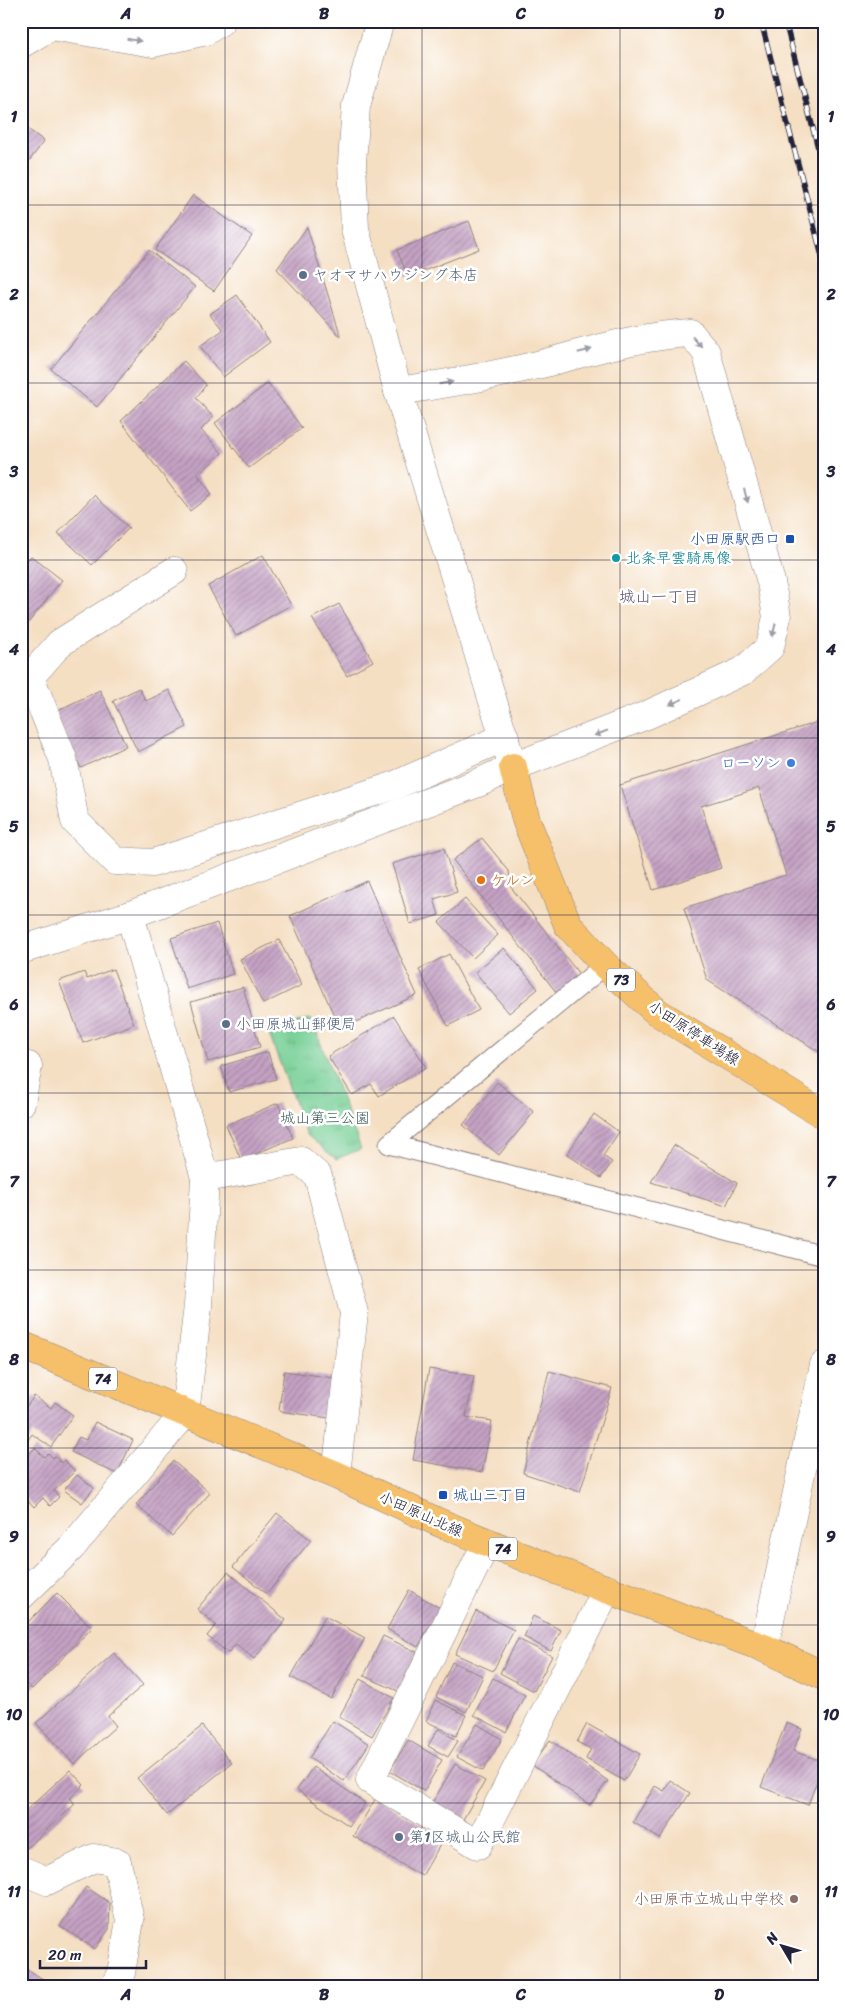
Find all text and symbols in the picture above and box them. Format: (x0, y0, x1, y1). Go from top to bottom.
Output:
text: A (120, 0, 131, 28)
text: B (319, 0, 330, 28)
text: C (515, 0, 527, 28)
text: D (714, 0, 724, 28)
one-way arrow (126, 36, 142, 44)
text: 1 (11, 102, 18, 131)
text: 1 (828, 102, 835, 131)
place label: ヤオマサハウジング本店 (313, 262, 478, 288)
marker: ヤオマサハウジング本店 (297, 269, 309, 281)
text: 2 (8, 280, 19, 309)
text: 2 (825, 280, 836, 309)
one-way arrow (692, 335, 703, 348)
one-way arrow (578, 347, 593, 355)
one-way arrow (438, 379, 454, 387)
text: 3 (9, 457, 19, 486)
text: 3 (826, 457, 836, 486)
one-way arrow (743, 488, 751, 503)
place label: 小田原駅西口 (690, 526, 780, 552)
marker: 小田原駅西口 (784, 533, 796, 545)
place label: 北条早雲騎馬像 (626, 545, 731, 571)
marker: 北条早雲騎馬像 (610, 552, 622, 564)
district label: 城山一丁目 (619, 582, 699, 611)
one-way arrow (770, 622, 778, 637)
text: 4 (8, 635, 19, 664)
text: 4 (825, 635, 836, 664)
one-way arrow (669, 699, 683, 707)
one-way arrow (594, 730, 609, 737)
place label: ローソン (721, 750, 781, 776)
marker: ローソン (785, 757, 797, 769)
text: 5 (9, 812, 19, 841)
text: 5 (826, 812, 836, 841)
place label: ケルン (491, 867, 535, 893)
marker: ケルン (475, 874, 487, 886)
road number: 73 (607, 968, 635, 992)
text: 6 (8, 990, 19, 1019)
text: 6 (825, 990, 836, 1019)
street label: 小田原停車場線 (643, 993, 745, 1073)
place label: 小田原城山郵便局 (236, 1011, 356, 1037)
marker: 小田原城山郵便局 (220, 1018, 232, 1030)
park label: 城山第三公園 (280, 1105, 370, 1131)
text: 7 (9, 1167, 20, 1196)
text: 7 (826, 1167, 837, 1196)
text: 8 (8, 1345, 19, 1374)
text: 8 (825, 1345, 836, 1374)
road number: 74 (89, 1368, 117, 1390)
place label: 城山三丁目 (453, 1482, 528, 1508)
street label: 小田原山北線 (375, 1484, 467, 1544)
marker: 城山三丁目 (437, 1489, 449, 1501)
text: 9 (9, 1522, 19, 1551)
text: 9 (826, 1522, 836, 1551)
road number: 74 (489, 1538, 517, 1560)
text: 10 (6, 1700, 22, 1729)
text: 10 (823, 1700, 839, 1729)
place label: 第1区城山公民館 (409, 1824, 520, 1850)
marker: 第1区城山公民館 (393, 1831, 405, 1843)
text: 11 (7, 1877, 21, 1906)
text: 11 (824, 1877, 838, 1906)
place label: 小田原市立城山中学校 (634, 1886, 784, 1912)
marker: 小田原市立城山中学校 (788, 1893, 800, 1905)
north arrow (758, 1920, 808, 1970)
text: N (759, 1927, 785, 1951)
scale bar (40, 1938, 146, 1970)
text: 20 m (48, 1942, 82, 1968)
text: A (120, 1980, 131, 2008)
text: B (319, 1980, 330, 2008)
text: C (515, 1980, 527, 2008)
text: D (714, 1980, 724, 2008)

